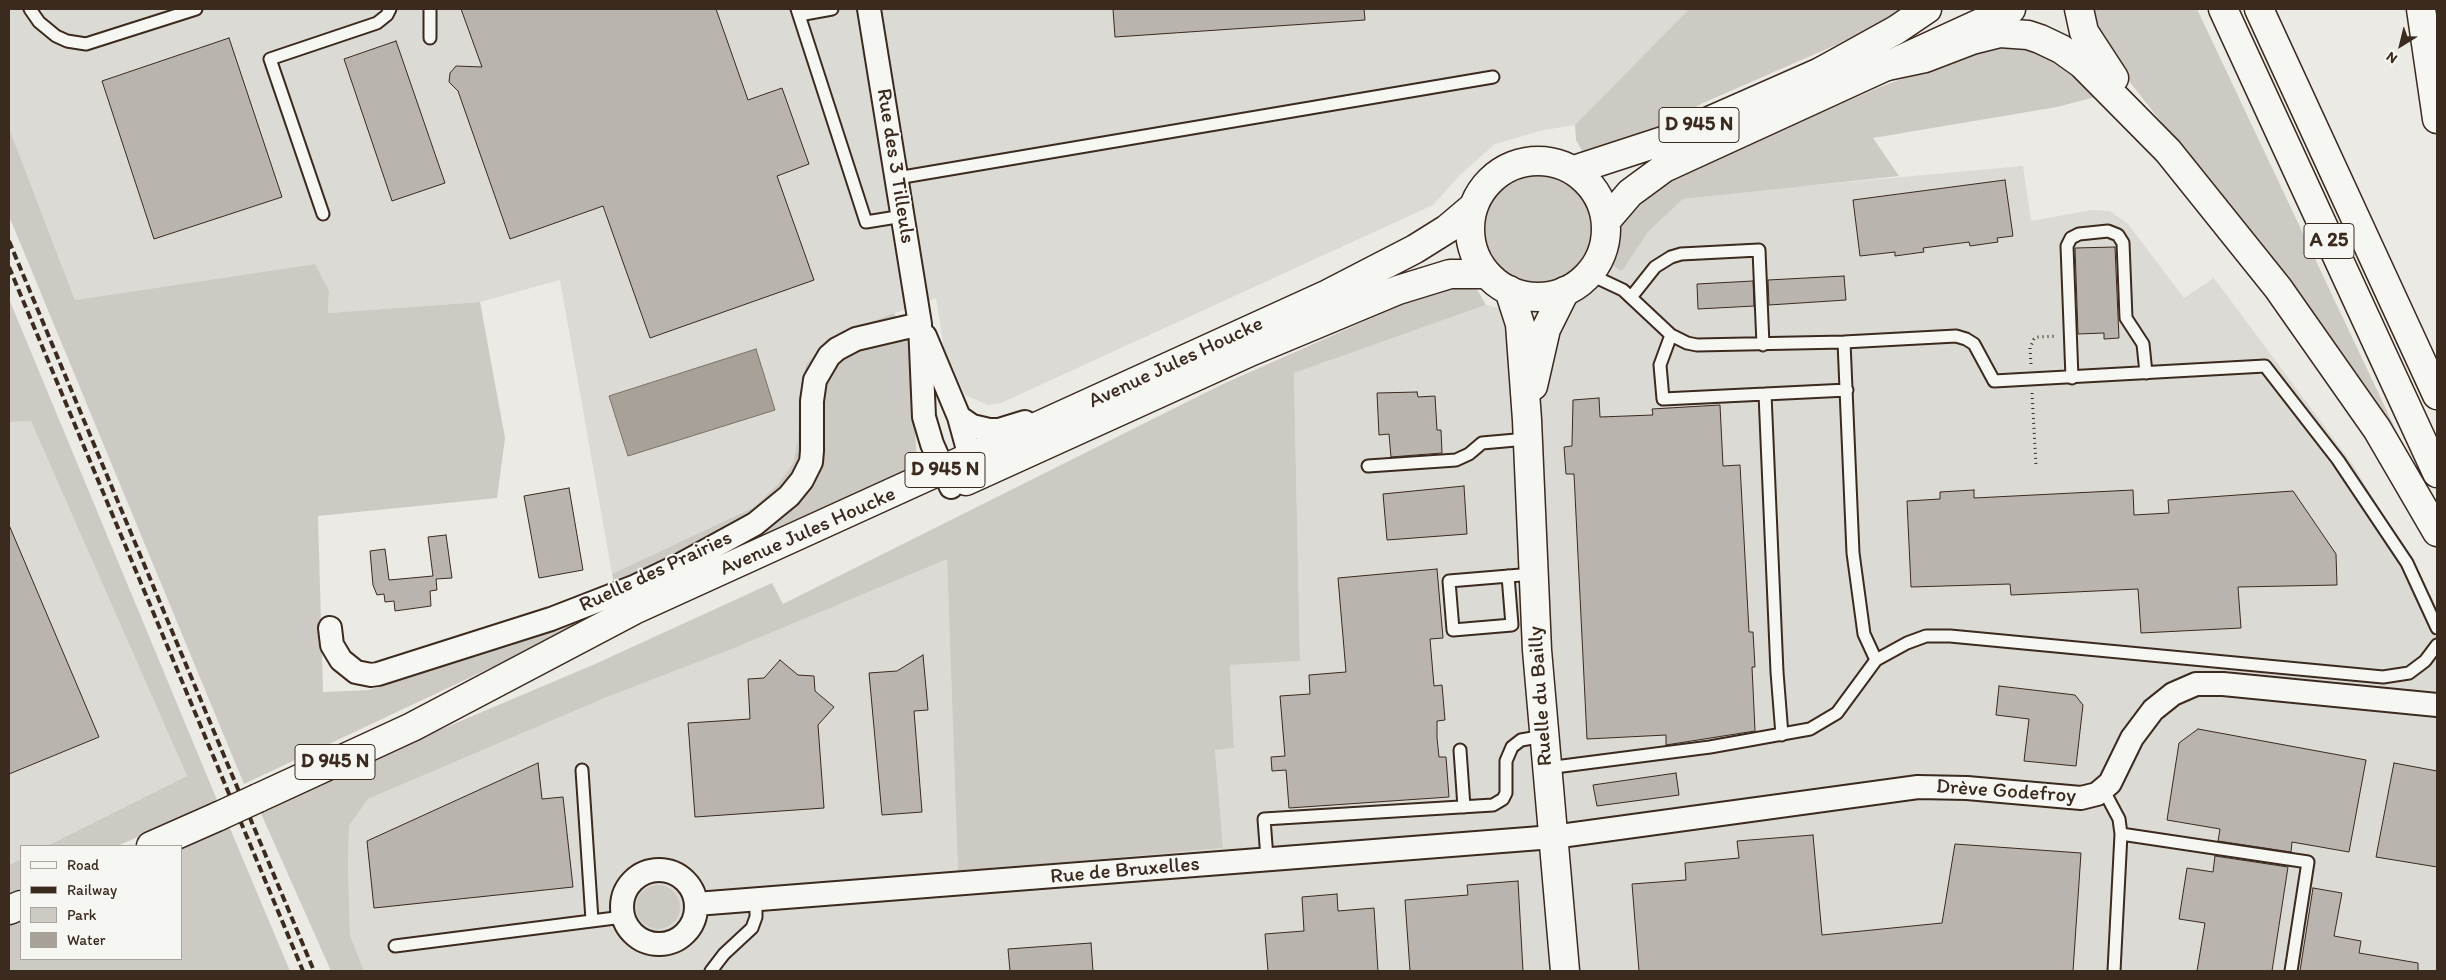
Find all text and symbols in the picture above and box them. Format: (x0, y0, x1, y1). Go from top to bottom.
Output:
north arrow (2376, 20, 2426, 70)
text: N (2383, 48, 2401, 67)
street label: Rue des 3 Tilleuls (870, 87, 920, 245)
road number: D 945 N (1659, 108, 1739, 142)
road number: A 25 (2304, 224, 2354, 258)
street label: Avenue Jules Houcke (1085, 312, 1267, 414)
road number: D 945 N (905, 452, 985, 488)
street label: Avenue Jules Houcke (716, 482, 900, 582)
street label: Ruelle des Prairies (575, 526, 737, 618)
street label: Ruelle du Bailly (1524, 625, 1558, 767)
road number: D 945 N (295, 744, 375, 780)
street label: Drève Godefroy (1935, 775, 2077, 809)
legend (20, 845, 182, 960)
street label: Rue de Bruxelles (1049, 852, 1201, 890)
text: Road (67, 856, 99, 874)
text: Railway (67, 881, 117, 899)
text: Park (67, 906, 97, 924)
text: Water (67, 931, 105, 949)

